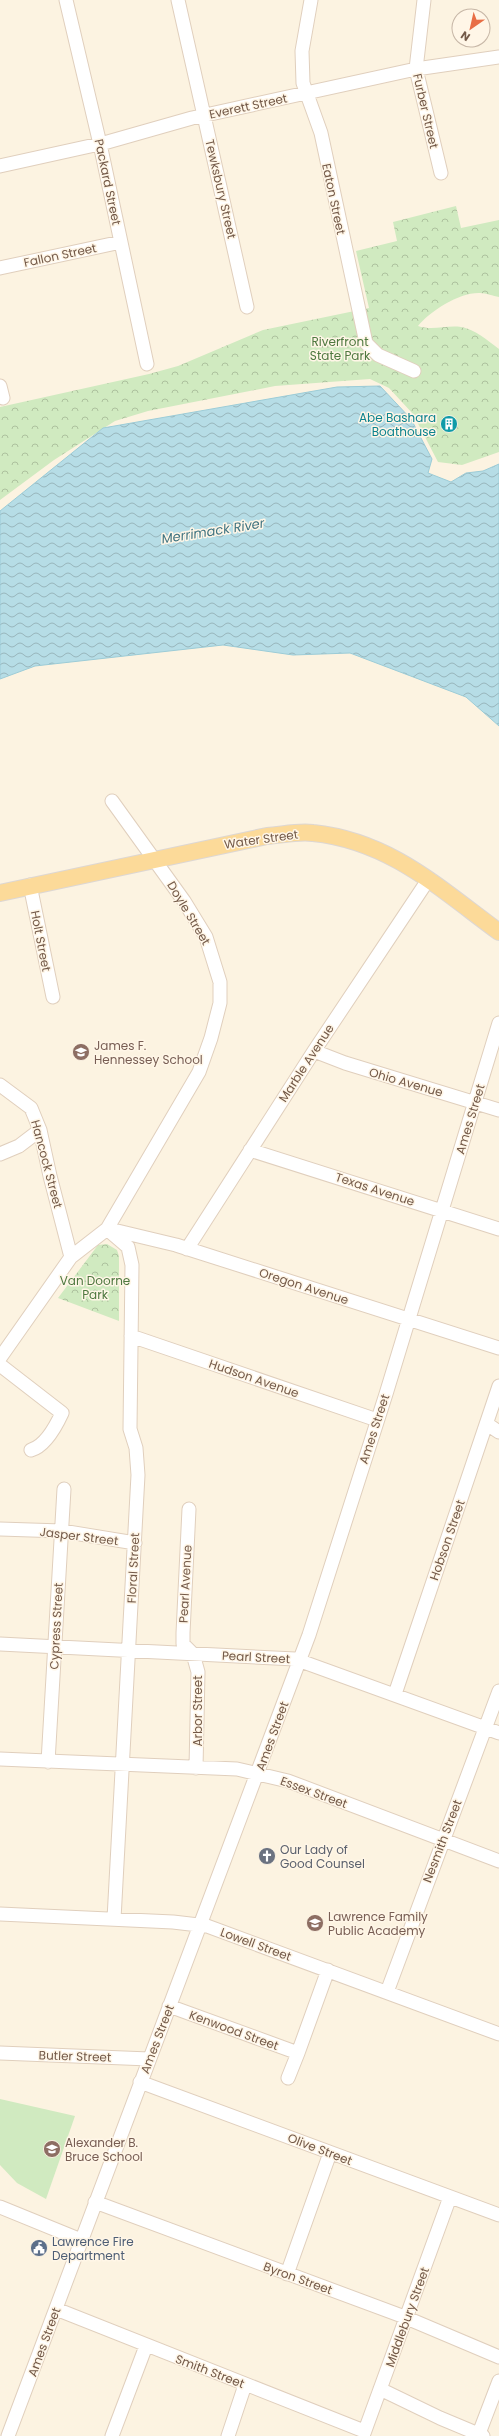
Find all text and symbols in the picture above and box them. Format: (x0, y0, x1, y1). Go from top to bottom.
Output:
north arrow (451, 8, 491, 48)
text: N (458, 27, 473, 45)
street label: Furber Street (409, 72, 443, 150)
street label: Everett Street (207, 89, 289, 123)
street label: Packard Street (91, 137, 125, 227)
street label: Tewksbury Street (201, 138, 241, 240)
street label: Eaton Street (318, 162, 350, 236)
street label: Fallon Street (22, 239, 98, 271)
park label: Riverfront State Park (310, 333, 371, 364)
place label: Abe Bashara Boathouse (359, 409, 436, 440)
building icon: Abe Bashara Boathouse (439, 414, 459, 434)
water label: Merrimack River (160, 513, 267, 549)
street label: Water Street (223, 825, 299, 853)
street label: Doyle Street (163, 878, 215, 948)
street label: Holt Street (27, 909, 55, 973)
street label: Marble Avenue (274, 1021, 338, 1105)
place label: James F. Hennessey School (94, 1037, 203, 1068)
school or university icon: James F. Hennessey School (71, 1042, 91, 1062)
street label: Ohio Avenue (367, 1063, 445, 1101)
street label: Ames Street (451, 1082, 489, 1156)
street label: Hancock Street (27, 1118, 67, 1210)
street label: Texas Avenue (333, 1168, 417, 1210)
street label: Oregon Avenue (257, 1264, 351, 1308)
park label: Van Doorne Park (60, 1272, 130, 1303)
street label: Hudson Avenue (207, 1355, 301, 1401)
street label: Ames Street (355, 1392, 393, 1466)
street label: Hobson Street (425, 1497, 469, 1583)
street label: Jasper Street (39, 1523, 119, 1549)
street label: Floral Street (123, 1532, 143, 1604)
street label: Pearl Avenue (174, 1545, 196, 1623)
street label: Cypress Street (45, 1582, 67, 1670)
street label: Pearl Street (221, 1647, 291, 1667)
street label: Arbor Street (189, 1675, 206, 1747)
street label: Ames Street (252, 1699, 292, 1773)
street label: Essex Street (278, 1772, 350, 1812)
street label: Nesmith Street (418, 1797, 466, 1885)
place label: Our Lady of Good Counsel (280, 1841, 365, 1872)
church icon: Our Lady of Good Counsel (257, 1846, 277, 1866)
place label: Lawrence Family Public Academy (328, 1908, 428, 1939)
school or university icon: Lawrence Family Public Academy (305, 1913, 325, 1933)
street label: Lowell Street (218, 1923, 294, 1965)
street label: Ames Street (136, 2002, 178, 2076)
street label: Kenwood Street (187, 2006, 281, 2054)
street label: Butler Street (38, 2046, 112, 2066)
street label: Olive Street (285, 2129, 355, 2169)
place label: Alexander B. Bruce School (65, 2134, 143, 2165)
school or university icon: Alexander B. Bruce School (42, 2139, 62, 2159)
place label: Lawrence Fire Department (52, 2233, 134, 2264)
public building icon: Lawrence Fire Department (29, 2238, 49, 2258)
street label: Byron Street (261, 2258, 335, 2298)
street label: Middlebury Street (381, 2265, 433, 2369)
street label: Ames Street (24, 2305, 64, 2379)
street label: Smith Street (173, 2350, 247, 2392)

